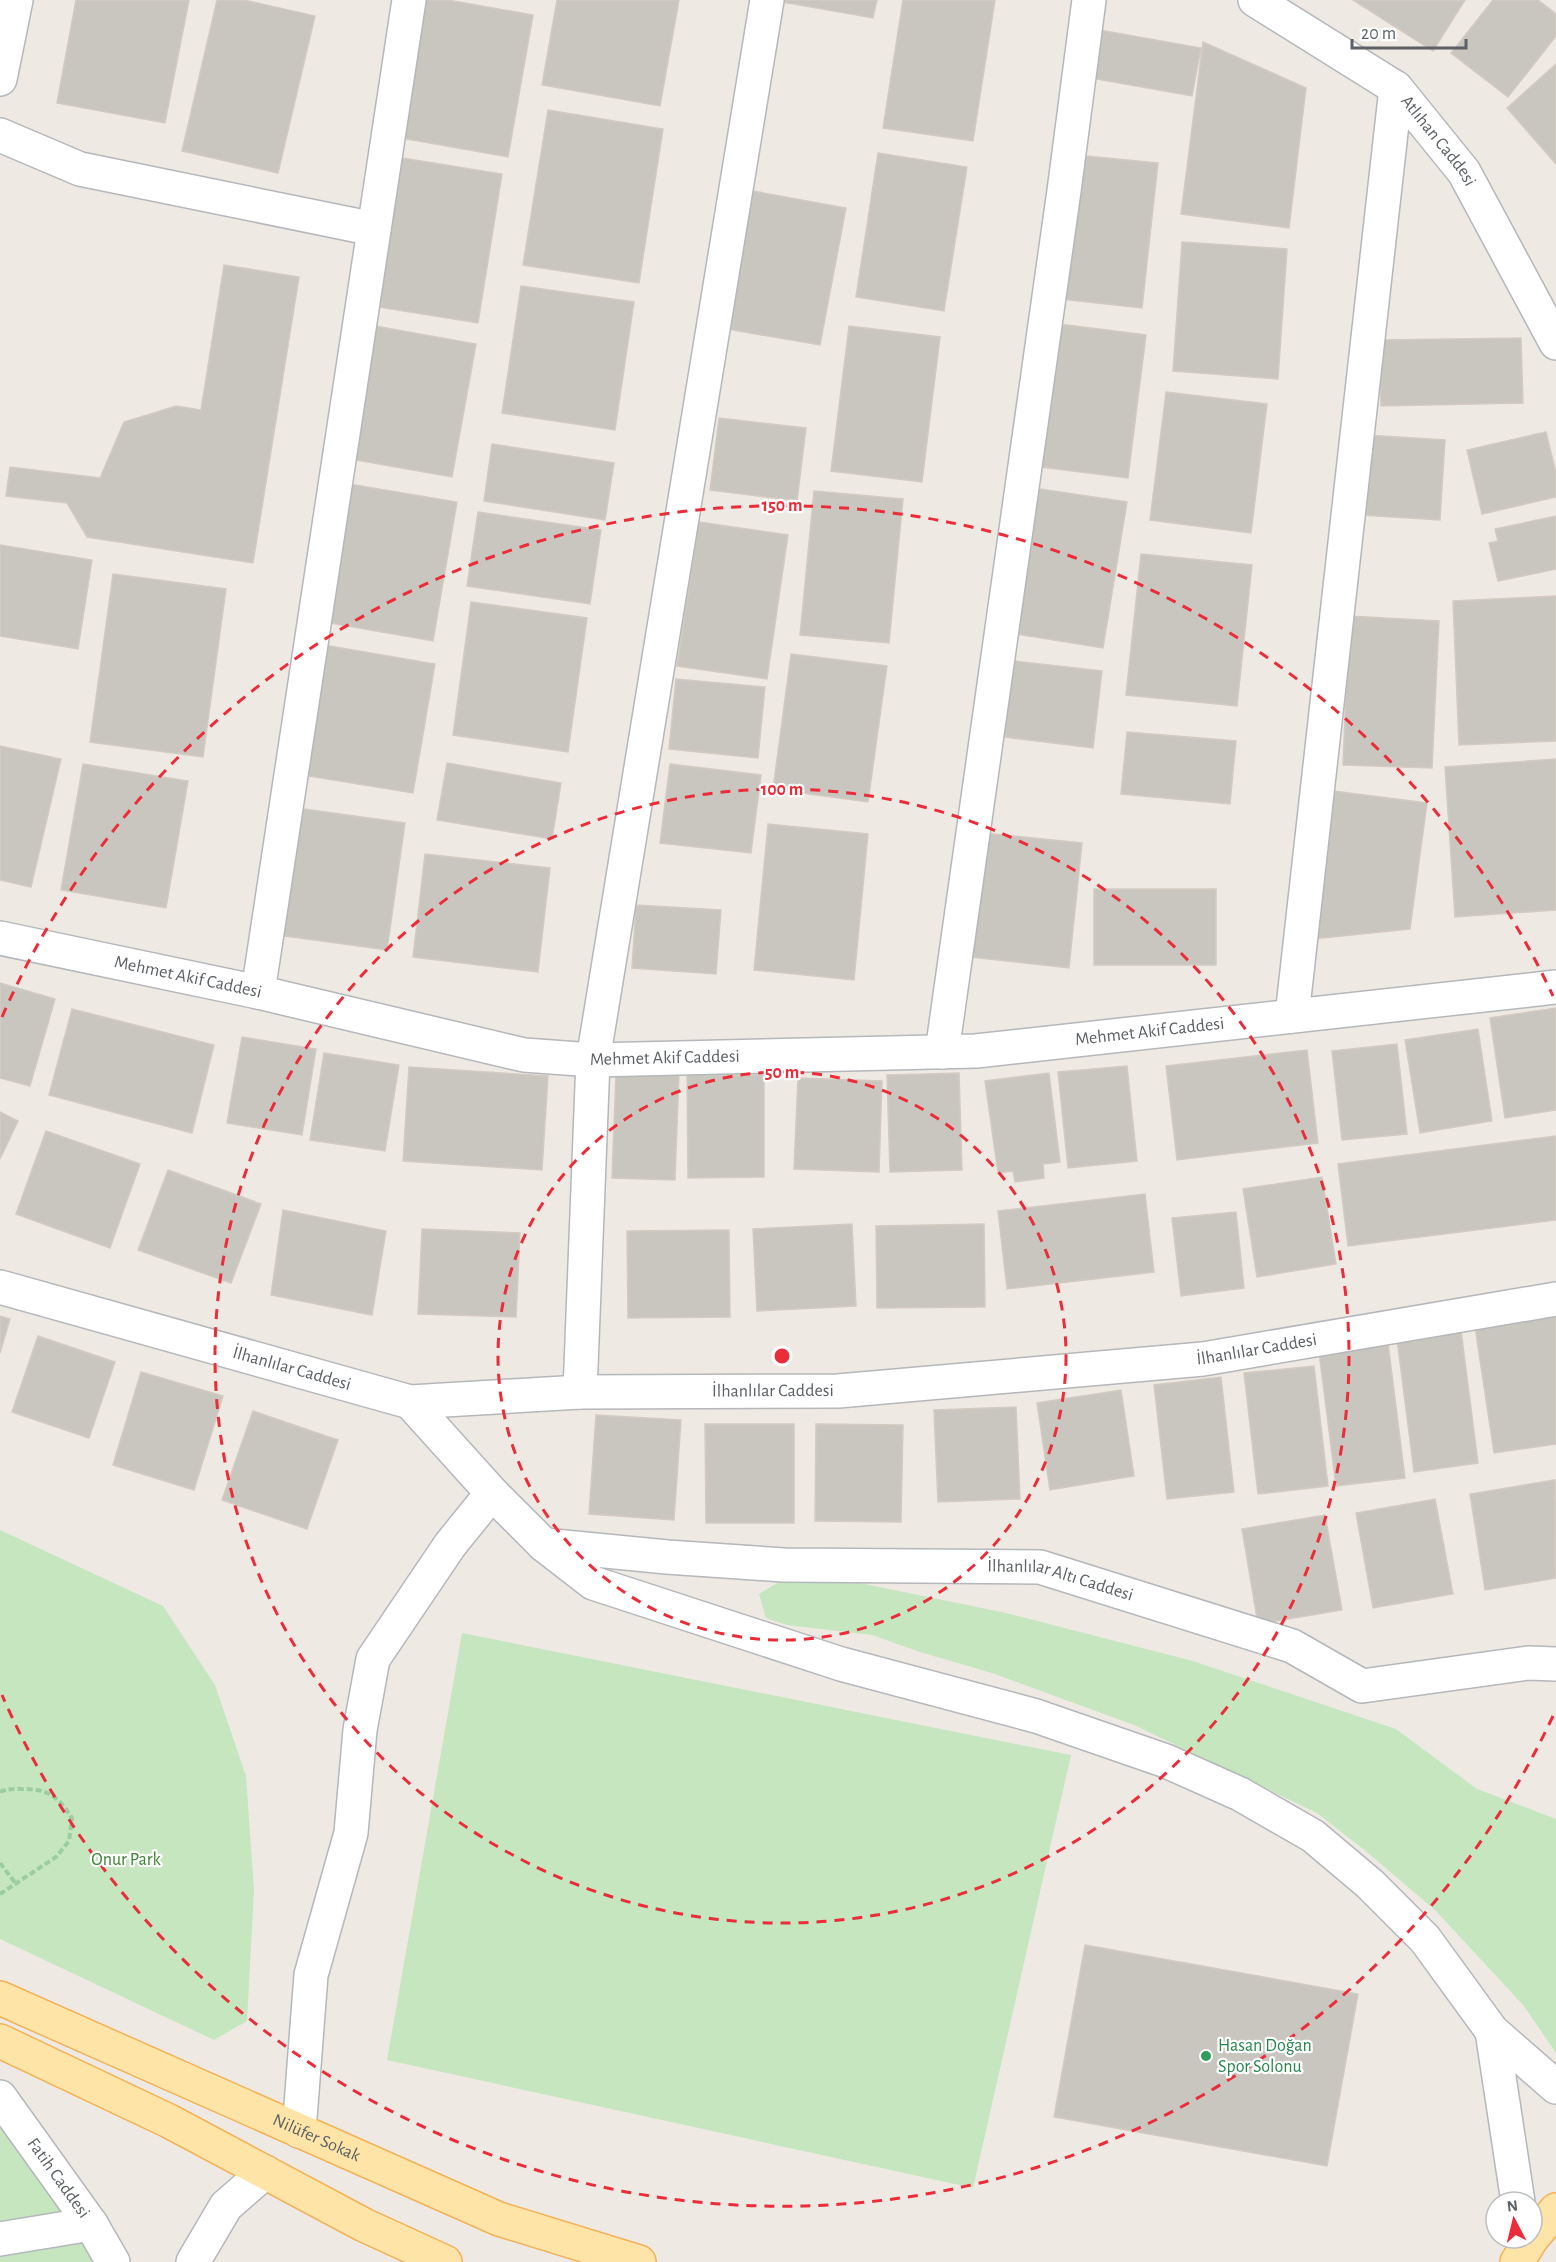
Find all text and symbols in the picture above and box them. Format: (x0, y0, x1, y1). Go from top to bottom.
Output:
scale bar (1352, 12, 1466, 50)
text: 20 m (1361, 25, 1396, 43)
street label: Atlıhan Caddesi (1397, 92, 1479, 189)
text: 150 m (762, 497, 802, 515)
text: 100 m (761, 781, 803, 799)
street label: Mehmet Akif Caddesi (113, 953, 263, 1002)
street label: Mehmet Akif Caddesi (1074, 1015, 1225, 1049)
street label: Mehmet Akif Caddesi (590, 1048, 740, 1069)
text: 50 m (765, 1064, 799, 1082)
street label: İlhanlılar Caddesi (1196, 1331, 1318, 1369)
street label: İlhanlılar Caddesi (231, 1342, 353, 1394)
centre of rings (772, 1346, 792, 1366)
street label: İlhanlılar Caddesi (712, 1380, 834, 1400)
street label: İlhanlılar Altı Caddesi (987, 1556, 1135, 1605)
park label: Onur Park (91, 1851, 162, 1869)
place label: Hasan Doğan Spor Solonu (1218, 2037, 1312, 2076)
marker: Hasan Doğan Spor Solonu (1199, 2049, 1213, 2063)
street label: Nilüfer Sokak (270, 2111, 364, 2166)
street label: Fatih Caddesi (24, 2135, 93, 2222)
north arrow (1484, 2190, 1544, 2250)
text: N (1506, 2197, 1519, 2215)

